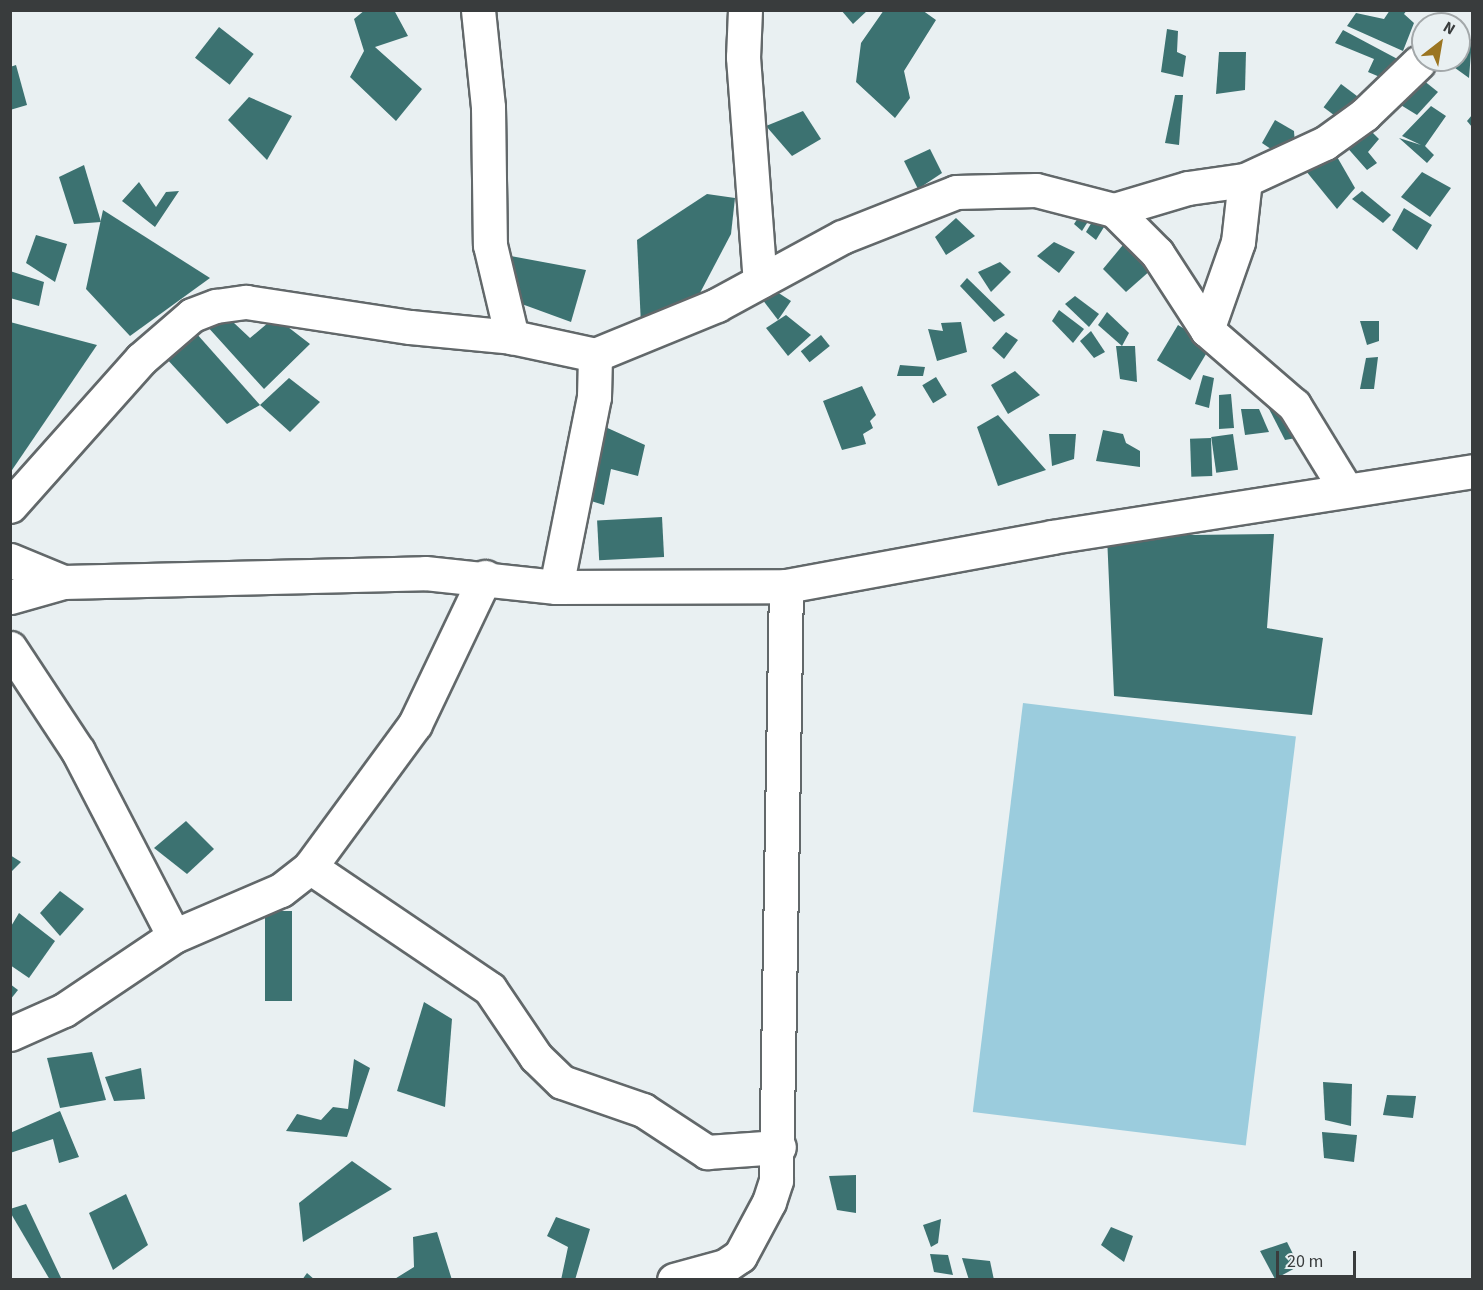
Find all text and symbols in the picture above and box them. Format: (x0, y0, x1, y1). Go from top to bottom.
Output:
north arrow (1411, 12, 1471, 72)
text: N (1439, 16, 1459, 40)
scale bar (1279, 1239, 1358, 1277)
text: 20 m (1287, 1249, 1323, 1274)

